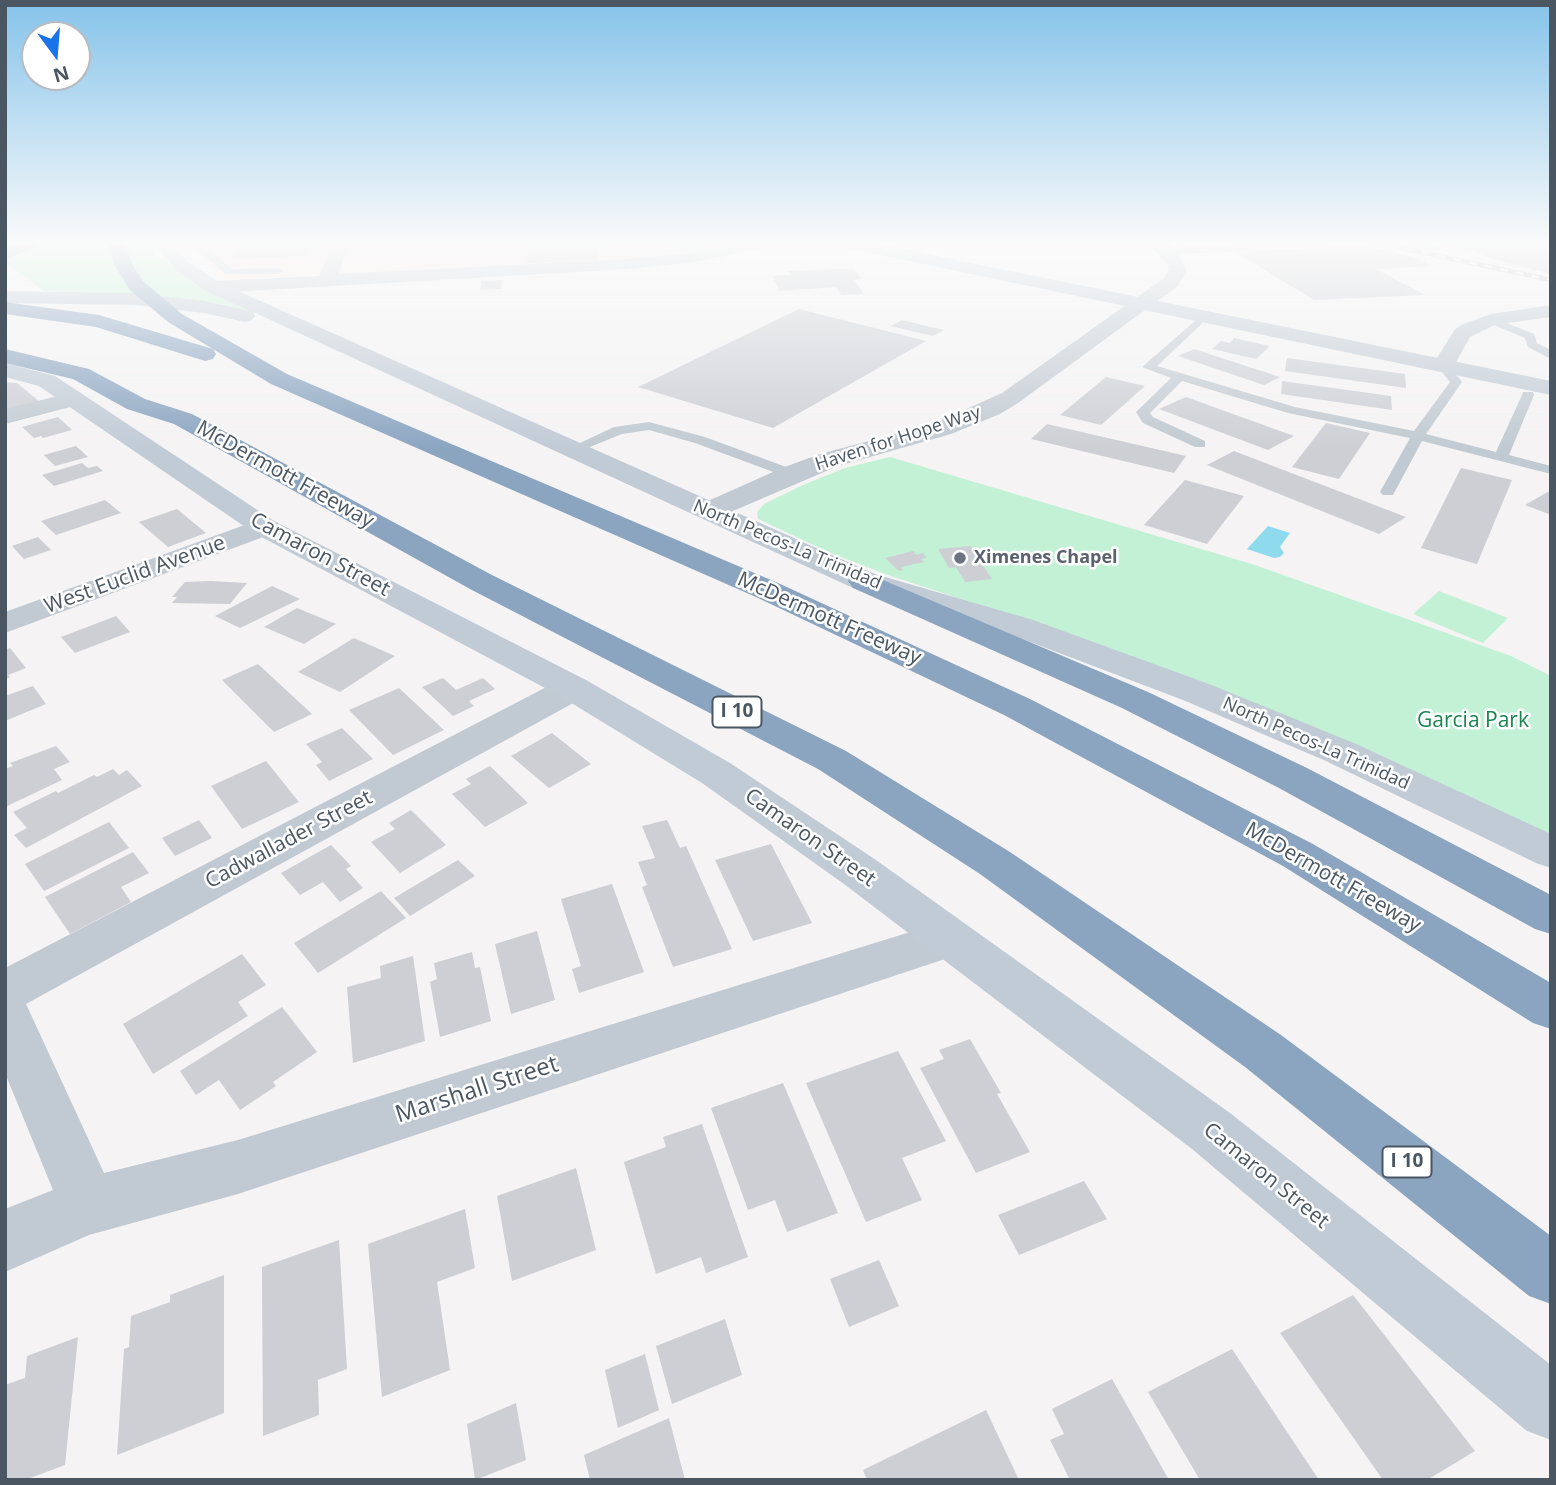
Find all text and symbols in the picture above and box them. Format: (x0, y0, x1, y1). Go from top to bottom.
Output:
north arrow (21, 21, 91, 91)
text: N (50, 60, 72, 89)
street label: Haven for Hope Way (813, 402, 983, 476)
street label: McDermott Freeway (192, 416, 378, 534)
street label: North Pecos-La Trinidad (690, 496, 884, 594)
street label: Camaron Street (246, 508, 394, 602)
street label: West Euclid Avenue (41, 531, 229, 619)
place label: Ximenes Chapel (974, 547, 1118, 569)
marker: Ximenes Chapel (952, 550, 968, 566)
street label: McDermott Freeway (733, 567, 925, 671)
street label: North Pecos-La Trinidad (1219, 693, 1413, 795)
road number: I 10 (712, 696, 762, 727)
park label: Garcia Park (1417, 708, 1529, 734)
street label: Camaron Street (740, 783, 880, 893)
street label: Cadwallader Street (201, 785, 377, 895)
street label: McDermott Freeway (1241, 817, 1425, 939)
street label: Marshall Street (392, 1050, 562, 1130)
street label: Camaron Street (1198, 1118, 1334, 1234)
road number: I 10 (1382, 1146, 1432, 1178)

